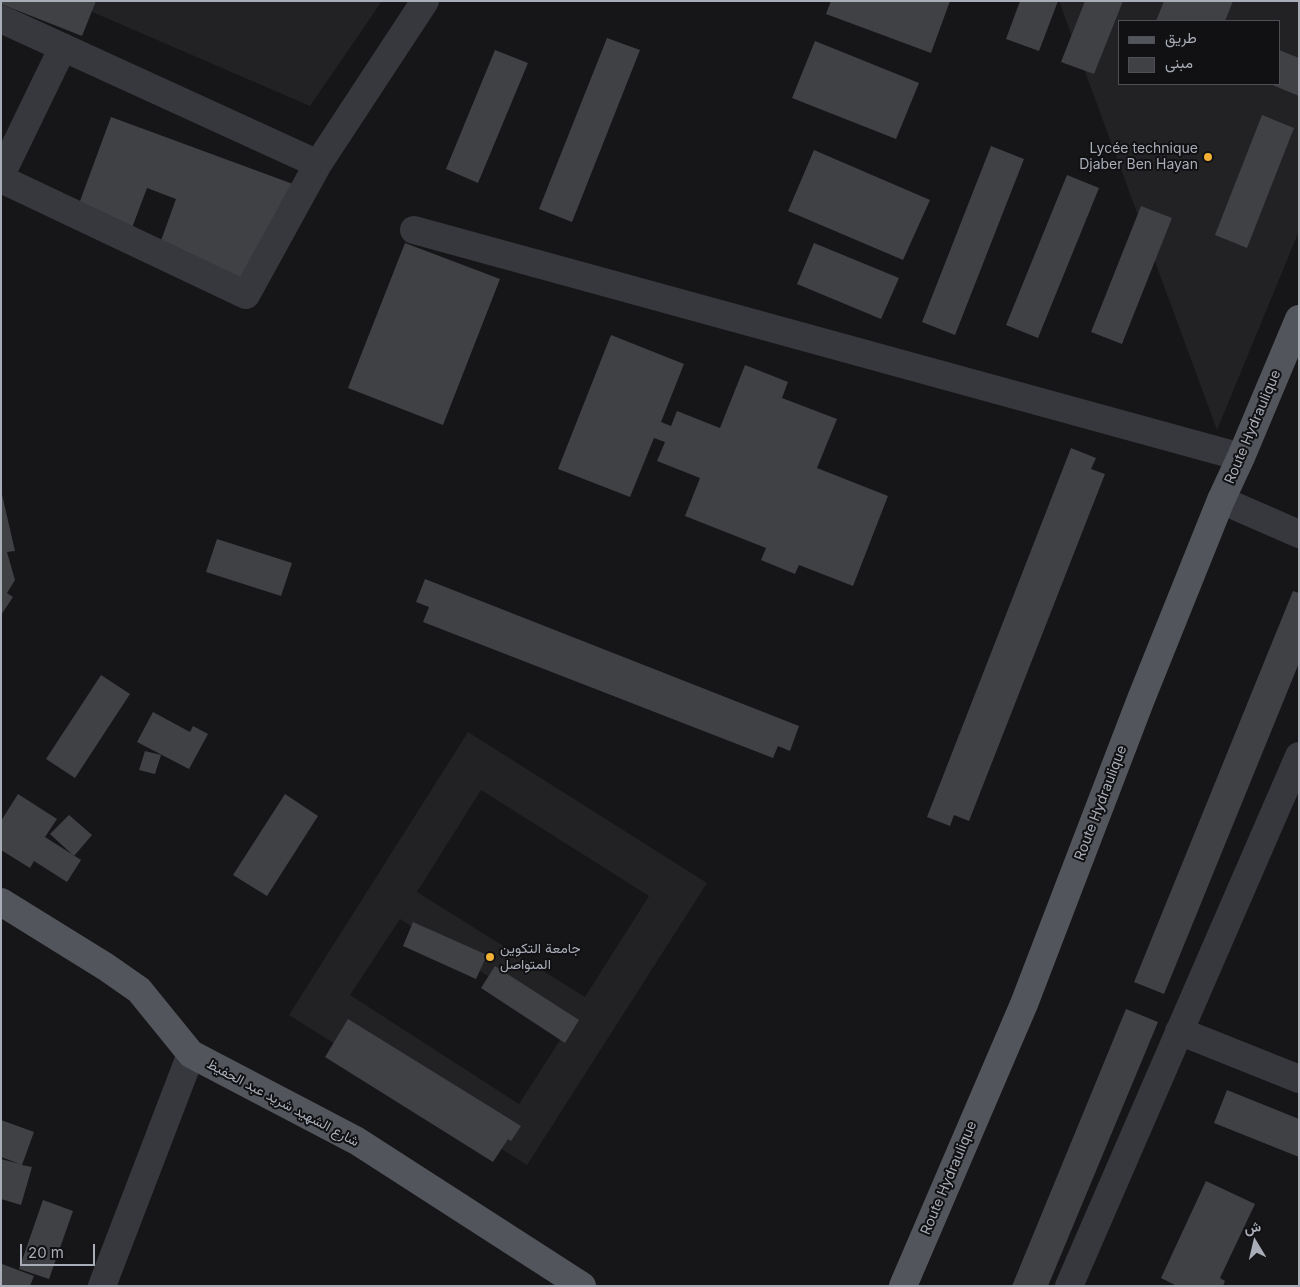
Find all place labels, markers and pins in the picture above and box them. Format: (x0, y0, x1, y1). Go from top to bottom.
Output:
place label: Lycée technique Djaber Ben Hayan (1079, 141, 1198, 174)
marker: Lycée technique Djaber Ben Hayan (1202, 151, 1214, 163)
place label: جامعة التكوين المتواصل (500, 941, 581, 974)
marker: جامعة التكوين المتواصل (484, 951, 496, 963)

